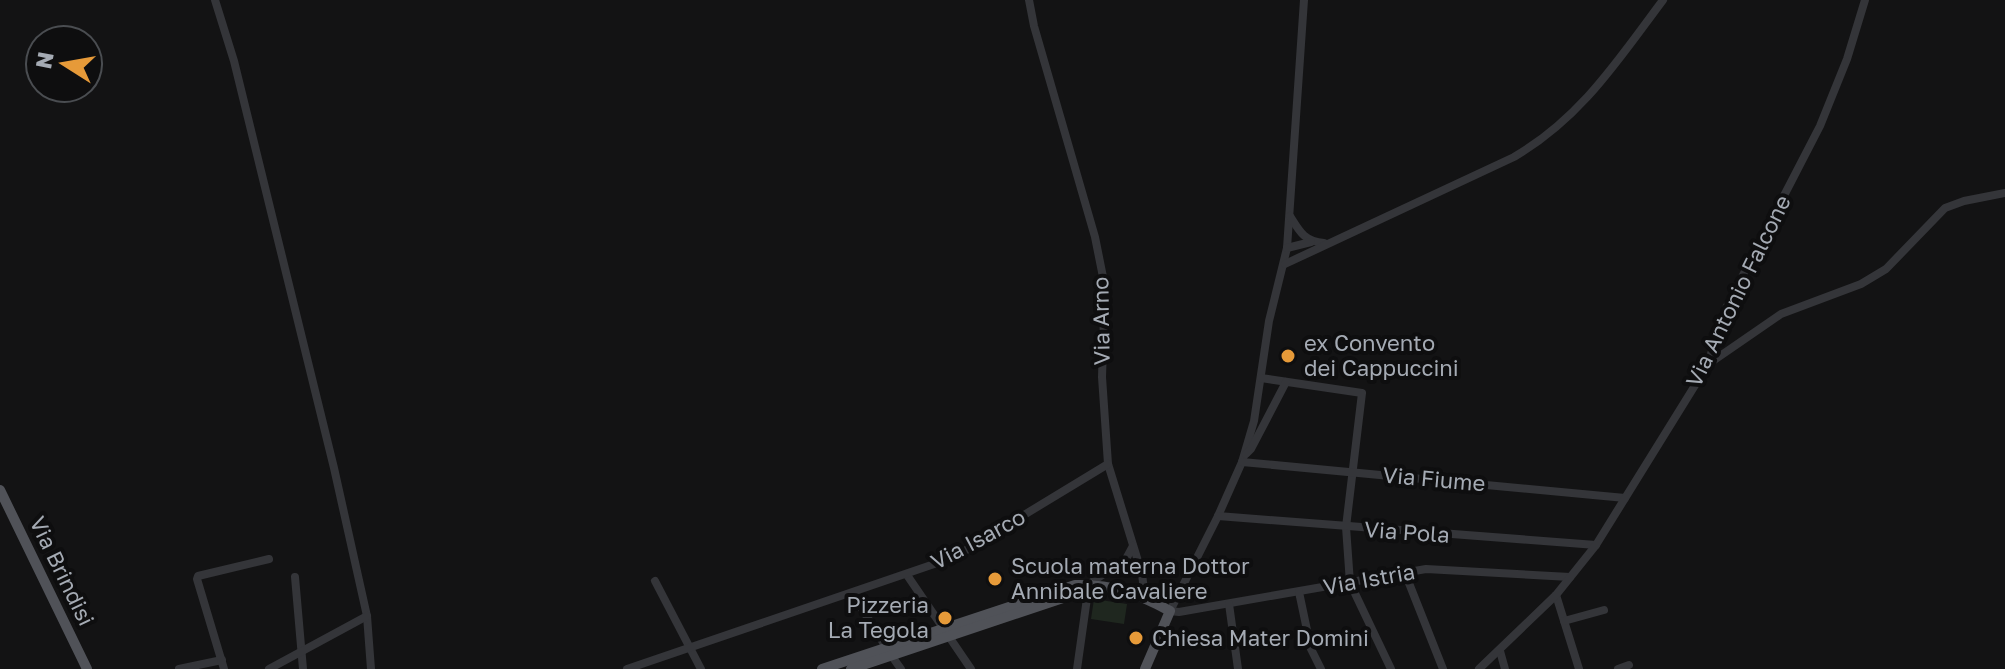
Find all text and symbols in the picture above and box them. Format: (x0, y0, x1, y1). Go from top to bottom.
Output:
north arrow (24, 24, 104, 104)
text: N (29, 49, 59, 71)
street label: Via Antonio Falcone (1679, 190, 1796, 391)
street label: Via Arno (1086, 276, 1115, 366)
place label: ex Convento dei Cappuccini (1304, 329, 1459, 381)
marker: ex Convento dei Cappuccini (1279, 347, 1297, 365)
street label: Via Fiume (1382, 461, 1487, 496)
street label: Via Isarco (926, 502, 1030, 575)
street label: Via Brindisi (24, 512, 101, 630)
street label: Via Pola (1363, 515, 1451, 548)
place label: Scuola materna Dottor Annibale Cavaliere (1011, 552, 1250, 604)
street label: Via Istria (1321, 557, 1417, 600)
marker: Scuola materna Dottor Annibale Cavaliere (986, 570, 1004, 588)
place label: Pizzeria La Tegola (828, 591, 929, 643)
marker: Pizzeria La Tegola (936, 609, 954, 627)
place label: Chiesa Mater Domini (1152, 624, 1369, 651)
marker: Chiesa Mater Domini (1127, 629, 1145, 647)

